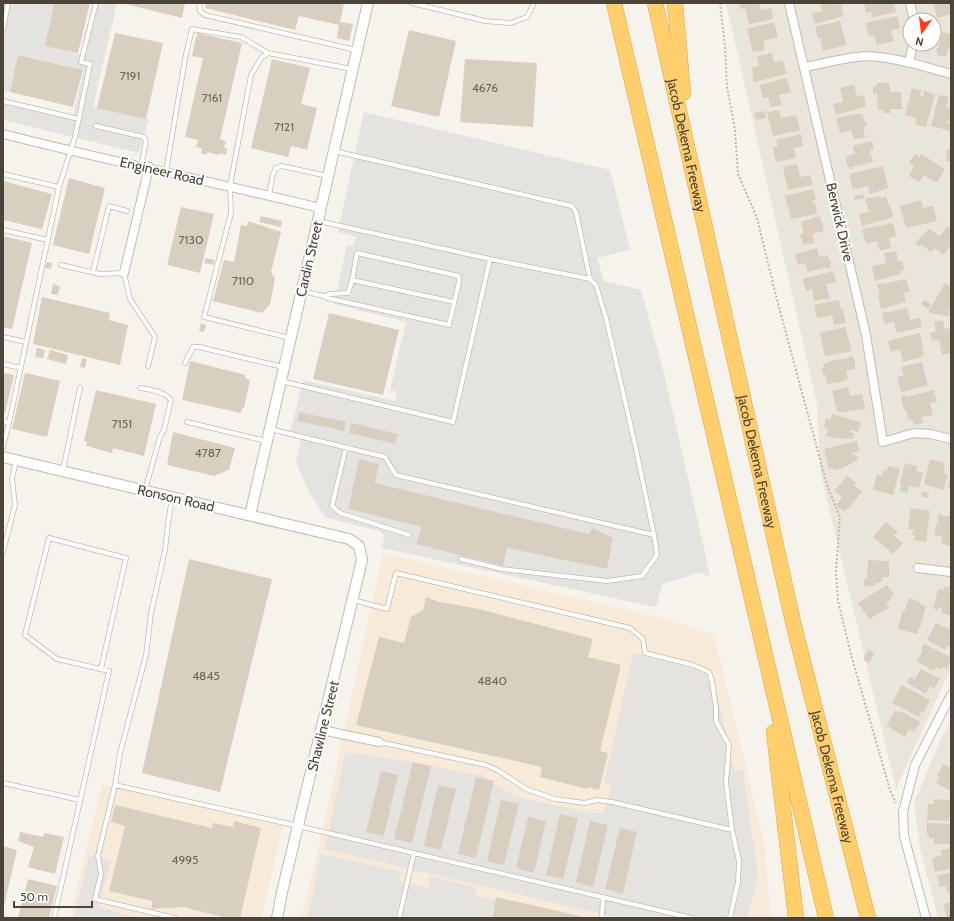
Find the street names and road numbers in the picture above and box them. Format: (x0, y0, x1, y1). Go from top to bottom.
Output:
street label: Jacob Dekema Freeway (663, 76, 710, 214)
street label: Engineer Road (118, 153, 206, 189)
street label: Berwick Drive (822, 181, 858, 263)
street label: Cardin Street (292, 219, 327, 299)
street label: Jacob Dekema Freeway (733, 392, 781, 530)
street label: Ronson Road (136, 480, 216, 516)
street label: Shawline Street (303, 679, 343, 773)
street label: Jacob Dekema Freeway (807, 708, 858, 845)

